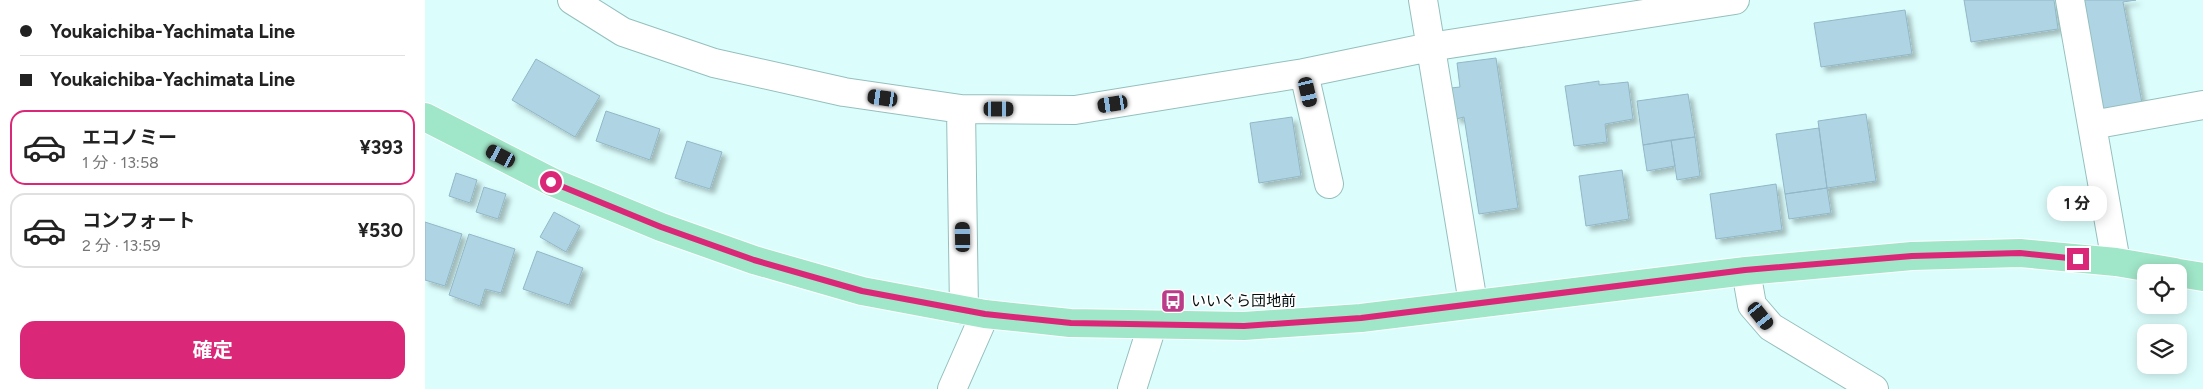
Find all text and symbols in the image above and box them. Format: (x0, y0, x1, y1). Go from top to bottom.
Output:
text: Youkaichiba-Yachimata Line (50, 20, 295, 43)
text: Youkaichiba-Yachimata Line (50, 68, 295, 91)
car (1297, 76, 1318, 108)
car (867, 88, 898, 108)
car (1097, 94, 1128, 114)
car (984, 102, 1014, 117)
icon: car (22, 125, 67, 170)
text: エコノミー (82, 126, 177, 149)
text: ¥393 (360, 136, 403, 159)
car (484, 143, 517, 169)
text: 1 分 · 13:58 (82, 153, 159, 172)
route start (540, 171, 562, 193)
callout: 1 分 (2048, 186, 2108, 222)
text: 1 分 (2064, 194, 2090, 213)
icon: car (22, 208, 67, 253)
text: コンフォート (82, 209, 195, 232)
text: ¥530 (358, 219, 403, 242)
car (955, 222, 970, 252)
text: 2 分 · 13:59 (82, 236, 160, 255)
route end (2067, 248, 2089, 270)
map controls (2137, 264, 2187, 374)
button: locate (2137, 264, 2187, 314)
bus stop icon: いいぐら団地前 (1160, 288, 1186, 314)
place label: いいぐら団地前 (1191, 292, 1296, 310)
car (1745, 300, 1776, 332)
button: 確定 (20, 321, 405, 379)
button: layers (2137, 324, 2187, 374)

